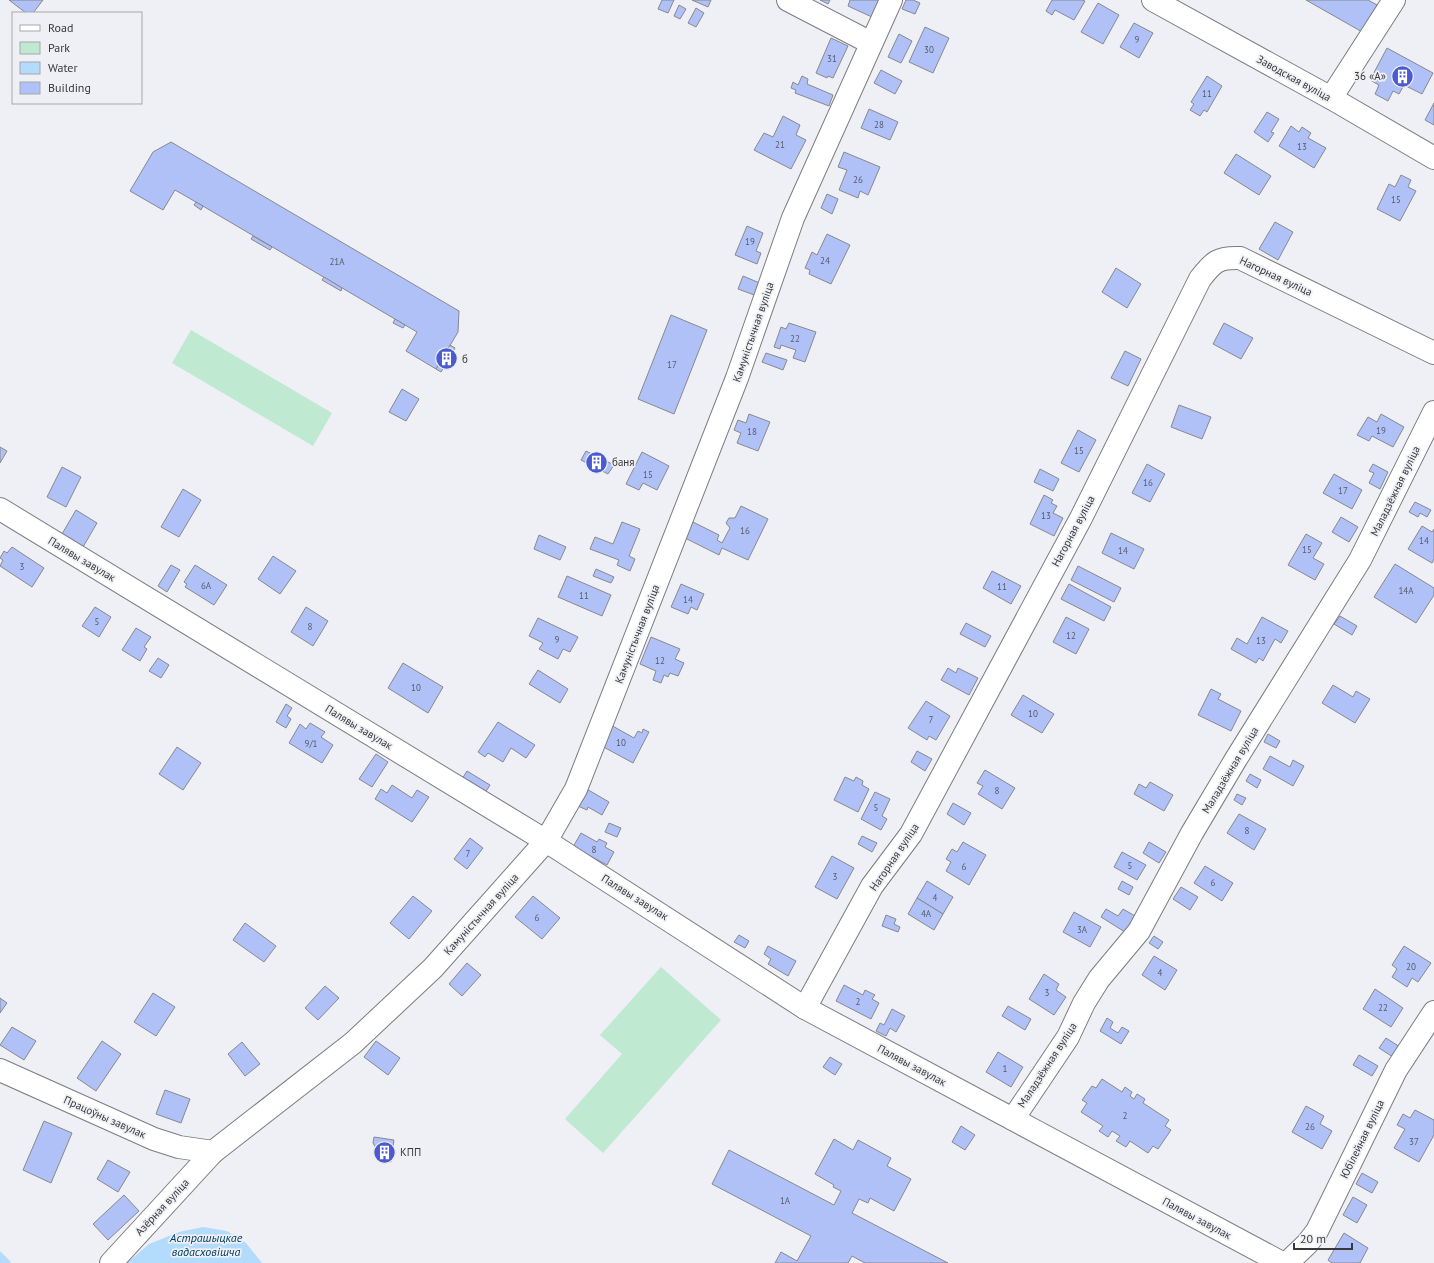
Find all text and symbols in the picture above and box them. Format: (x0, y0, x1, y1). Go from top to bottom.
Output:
legend (12, 12, 142, 104)
text: Road (48, 20, 73, 35)
house number: 9 (1135, 34, 1140, 45)
text: Park (48, 40, 70, 55)
house number: 30 (924, 44, 934, 55)
street label: Заводская вуліца (1254, 52, 1334, 104)
house number: 31 (827, 53, 837, 64)
text: Water (48, 60, 78, 75)
building icon: 36 «А» (1389, 63, 1415, 89)
place label: 36 «А» (1354, 69, 1386, 83)
text: Building (48, 80, 91, 95)
house number: 11 (1202, 88, 1212, 99)
house number: 28 (874, 119, 884, 130)
house number: 21 (775, 139, 785, 150)
house number: 13 (1297, 141, 1307, 152)
house number: 26 (853, 174, 863, 185)
house number: 15 (1391, 194, 1401, 205)
house number: 19 (745, 236, 755, 247)
street label: Нагорная вуліца (1237, 253, 1315, 299)
house number: 24 (820, 255, 830, 266)
house number: 21А (329, 256, 345, 267)
street label: Камуністычная вуліца (729, 280, 777, 384)
house number: 22 (790, 333, 800, 344)
building icon: б (433, 346, 459, 372)
place label: б (462, 352, 468, 366)
house number: 17 (667, 359, 677, 370)
house number: 19 (1376, 425, 1386, 436)
house number: 18 (747, 426, 757, 437)
street label: Маладзёжная вуліца (1367, 444, 1423, 538)
house number: 15 (1074, 445, 1084, 456)
building icon: баня (584, 449, 610, 475)
place label: баня (612, 455, 635, 469)
house number: 15 (643, 469, 653, 480)
house number: 16 (1143, 477, 1153, 488)
house number: 17 (1338, 485, 1348, 496)
street label: Нагорная вуліца (1048, 493, 1098, 569)
house number: 13 (1041, 510, 1051, 521)
house number: 16 (740, 525, 750, 536)
street label: Палявы завулак (46, 533, 119, 585)
house number: 14 (1419, 535, 1429, 546)
house number: 15 (1302, 544, 1312, 555)
house number: 14 (1118, 545, 1128, 556)
house number: 3 (20, 561, 25, 572)
house number: 6А (201, 580, 212, 591)
house number: 11 (997, 581, 1007, 592)
street label: Камуністычная вуліца (612, 582, 662, 686)
house number: 14А (1398, 585, 1414, 596)
house number: 11 (579, 590, 589, 601)
house number: 14 (683, 594, 693, 605)
house number: 5 (95, 616, 100, 627)
house number: 8 (308, 621, 313, 632)
house number: 12 (1066, 630, 1076, 641)
house number: 9 (555, 634, 560, 645)
house number: 13 (1256, 635, 1266, 646)
house number: 12 (655, 655, 665, 666)
house number: 10 (411, 682, 421, 693)
street label: Палявы завулак (323, 701, 396, 753)
house number: 10 (1028, 708, 1038, 719)
house number: 7 (929, 714, 934, 725)
street label: Маладзёжная вуліца (1199, 724, 1261, 816)
house number: 10 (616, 737, 626, 748)
house number: 9/1 (305, 738, 318, 749)
house number: 8 (995, 785, 1000, 796)
house number: 5 (874, 802, 879, 813)
street label: Нагорная вуліца (866, 821, 922, 893)
house number: 8 (1245, 825, 1250, 836)
house number: 8 (592, 844, 597, 855)
house number: 7 (466, 848, 471, 859)
house number: 5 (1128, 860, 1133, 871)
house number: 6 (962, 861, 967, 872)
street label: Камуністычная вуліца (441, 870, 521, 958)
street label: Палявы завулак (599, 871, 672, 924)
house number: 3 (833, 871, 838, 882)
house number: 6 (1211, 877, 1216, 888)
house number: 4 (933, 892, 938, 903)
house number: 4А (921, 908, 932, 919)
house number: 6 (535, 912, 540, 923)
house number: 3А (1077, 924, 1088, 935)
house number: 20 (1406, 961, 1416, 972)
house number: 4 (1158, 967, 1163, 978)
house number: 3 (1045, 987, 1050, 998)
house number: 2 (856, 996, 861, 1007)
house number: 22 (1378, 1002, 1388, 1013)
street label: Маладзёжная вуліца (1014, 1020, 1080, 1110)
street label: Палявы завулак (875, 1041, 950, 1089)
house number: 1 (1003, 1063, 1008, 1074)
street label: Працоўны завулак (62, 1093, 149, 1142)
street label: Юбілейная вуліца (1337, 1097, 1387, 1181)
house number: 2 (1123, 1110, 1128, 1121)
house number: 26 (1305, 1121, 1315, 1132)
house number: 37 (1409, 1136, 1419, 1147)
building icon: КПП (372, 1139, 398, 1165)
place label: КПП (400, 1145, 421, 1159)
street label: Азёрная вуліца (132, 1176, 192, 1238)
street label: Палявы завулак (1160, 1194, 1235, 1242)
house number: 1А (780, 1195, 791, 1206)
scale bar (1294, 1225, 1352, 1251)
water label: Астрашыцкае вадасховішча (169, 1230, 243, 1259)
text: 20 m (1300, 1231, 1326, 1246)

